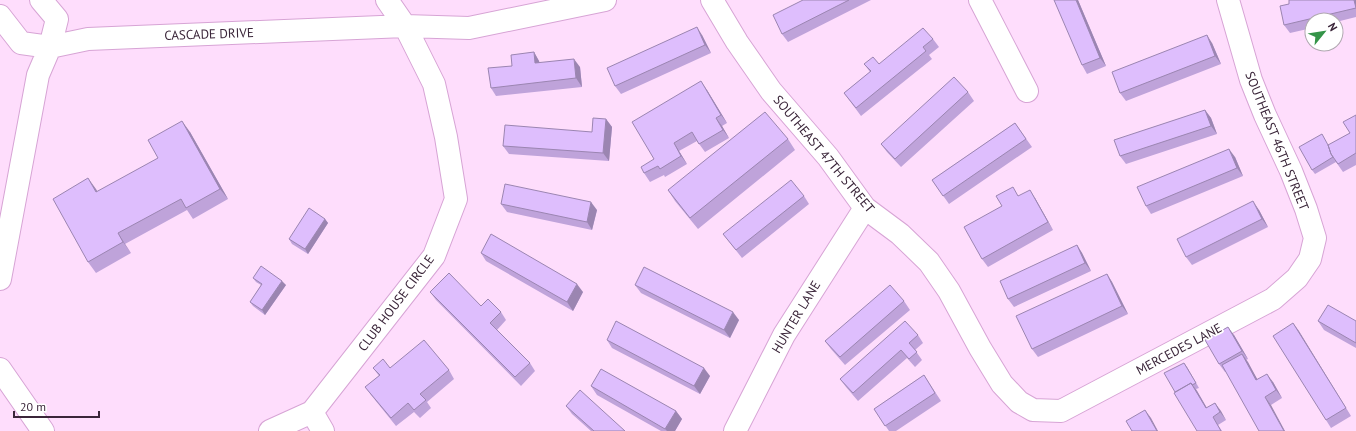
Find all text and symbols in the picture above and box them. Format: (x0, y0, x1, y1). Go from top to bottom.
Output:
north arrow (1304, 12, 1344, 52)
text: N (1325, 20, 1341, 34)
street label: CASCADE DRIVE (164, 24, 254, 44)
street label: SOUTHEAST 46TH STREET (1241, 69, 1313, 213)
street label: SOUTHEAST 47TH STREET (770, 92, 878, 216)
street label: CLUB HOUSE CIRCLE (354, 251, 438, 355)
street label: HUNTER LANE (768, 278, 824, 356)
street label: MERCEDES LANE (1133, 319, 1225, 379)
scale bar (14, 393, 99, 419)
text: 20 m (20, 399, 46, 414)

